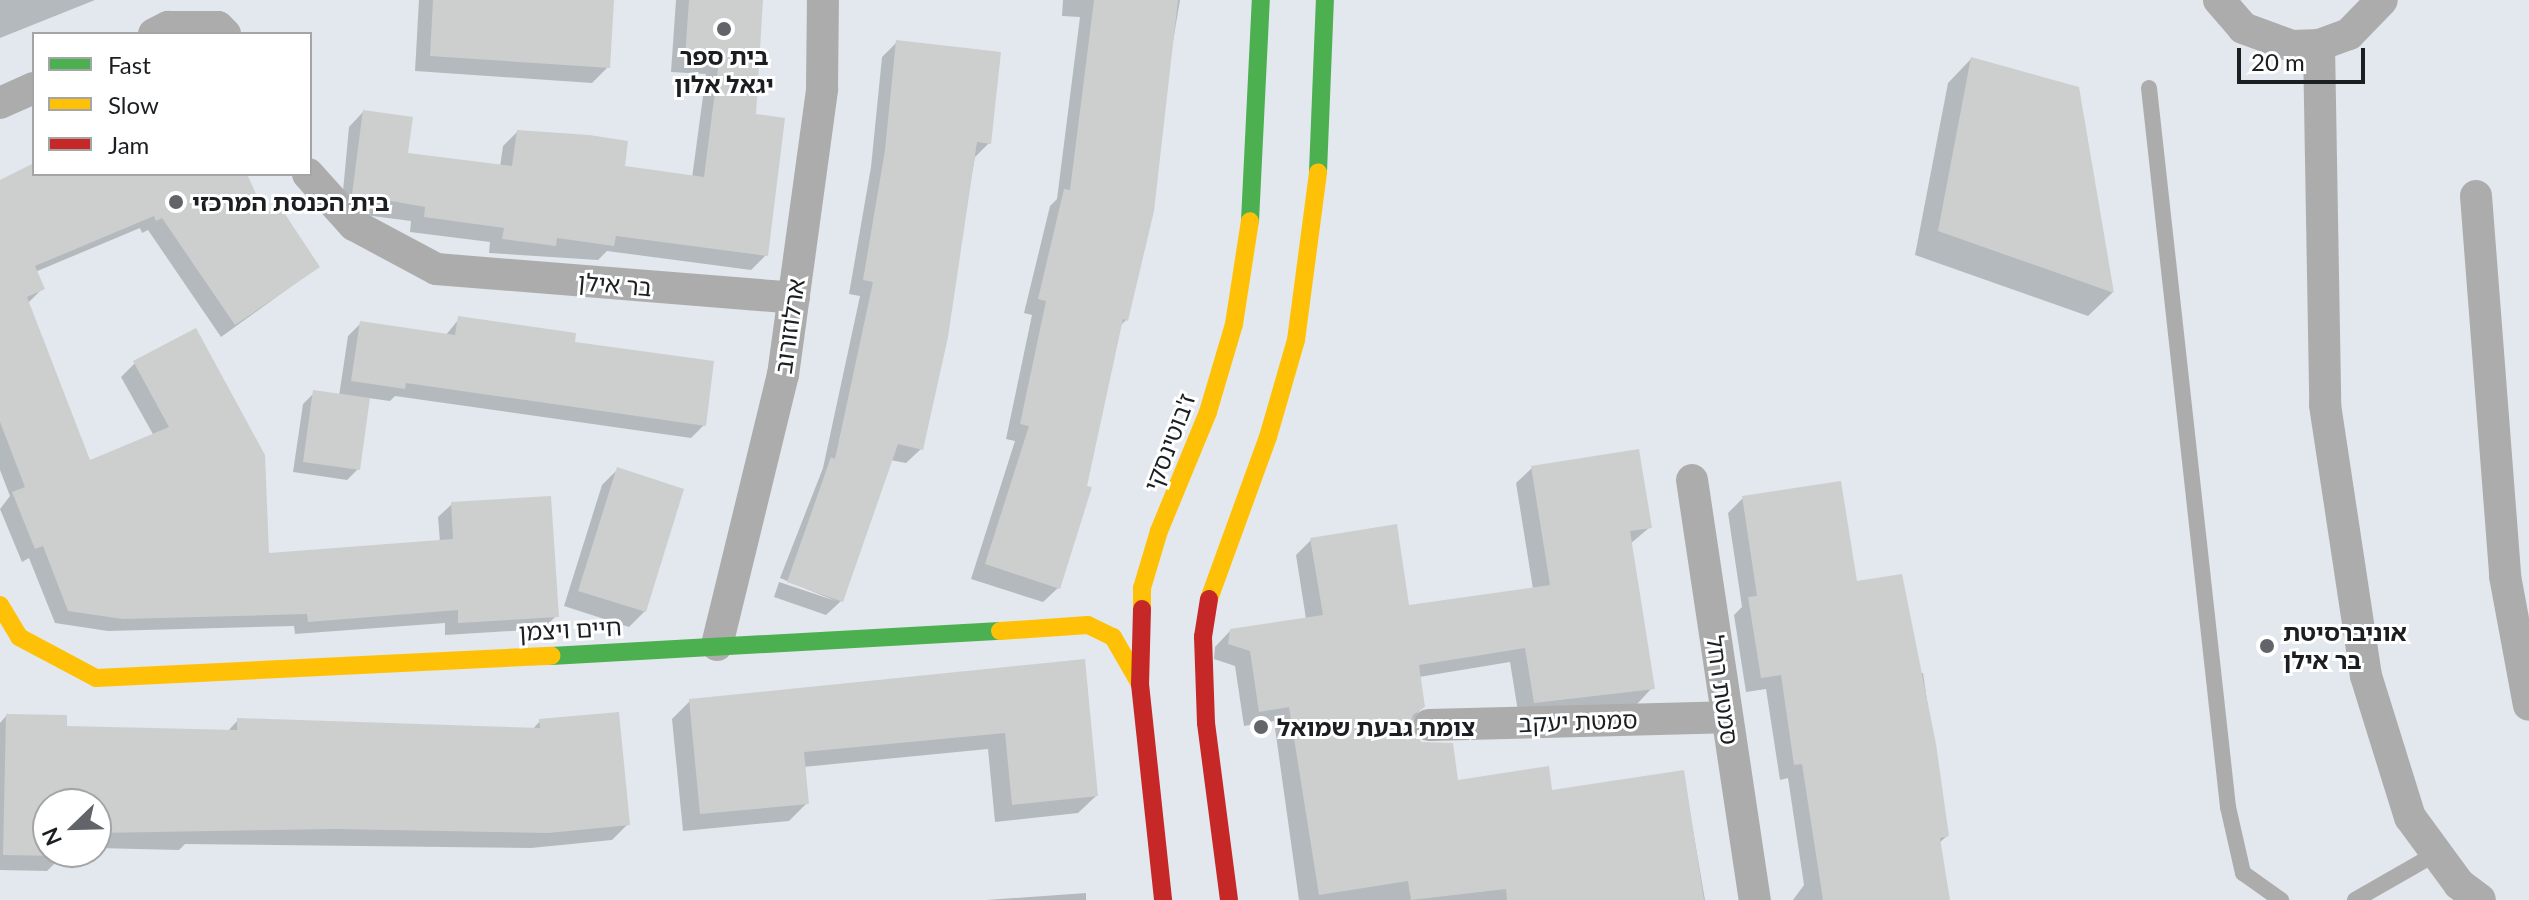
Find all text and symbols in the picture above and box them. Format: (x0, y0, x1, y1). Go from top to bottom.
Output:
marker: בית ספר יגאל אלון (715, 20, 733, 38)
legend (32, 32, 312, 176)
scale bar (2241, 32, 2369, 82)
place label: בית ספר יגאל אלון (674, 42, 774, 98)
text: 20 m (2251, 47, 2305, 76)
text: Fast (108, 50, 151, 79)
text: Slow (108, 90, 159, 119)
text: Jam (108, 130, 149, 159)
place label: בית הכנסת המרכזי (192, 188, 390, 216)
marker: בית הכנסת המרכזי (167, 193, 185, 211)
street label: בר אילן (577, 266, 653, 302)
street label: ארלוזורוב (768, 277, 810, 375)
street label: ז'בוטינסקי (1137, 389, 1201, 495)
street label: חיים ויצמן (518, 612, 622, 646)
place label: אוניברסיטת בר אילן (2283, 618, 2407, 674)
street label: סמטת רחל (1701, 634, 1745, 746)
marker: אוניברסיטת בר אילן (2258, 637, 2276, 655)
street label: סמטת יעקב (1518, 705, 1638, 737)
place label: צומת גבעת שמואל (1277, 713, 1475, 741)
marker: צומת גבעת שמואל (1252, 718, 1270, 736)
north arrow (32, 788, 112, 868)
text: N (36, 824, 67, 850)

